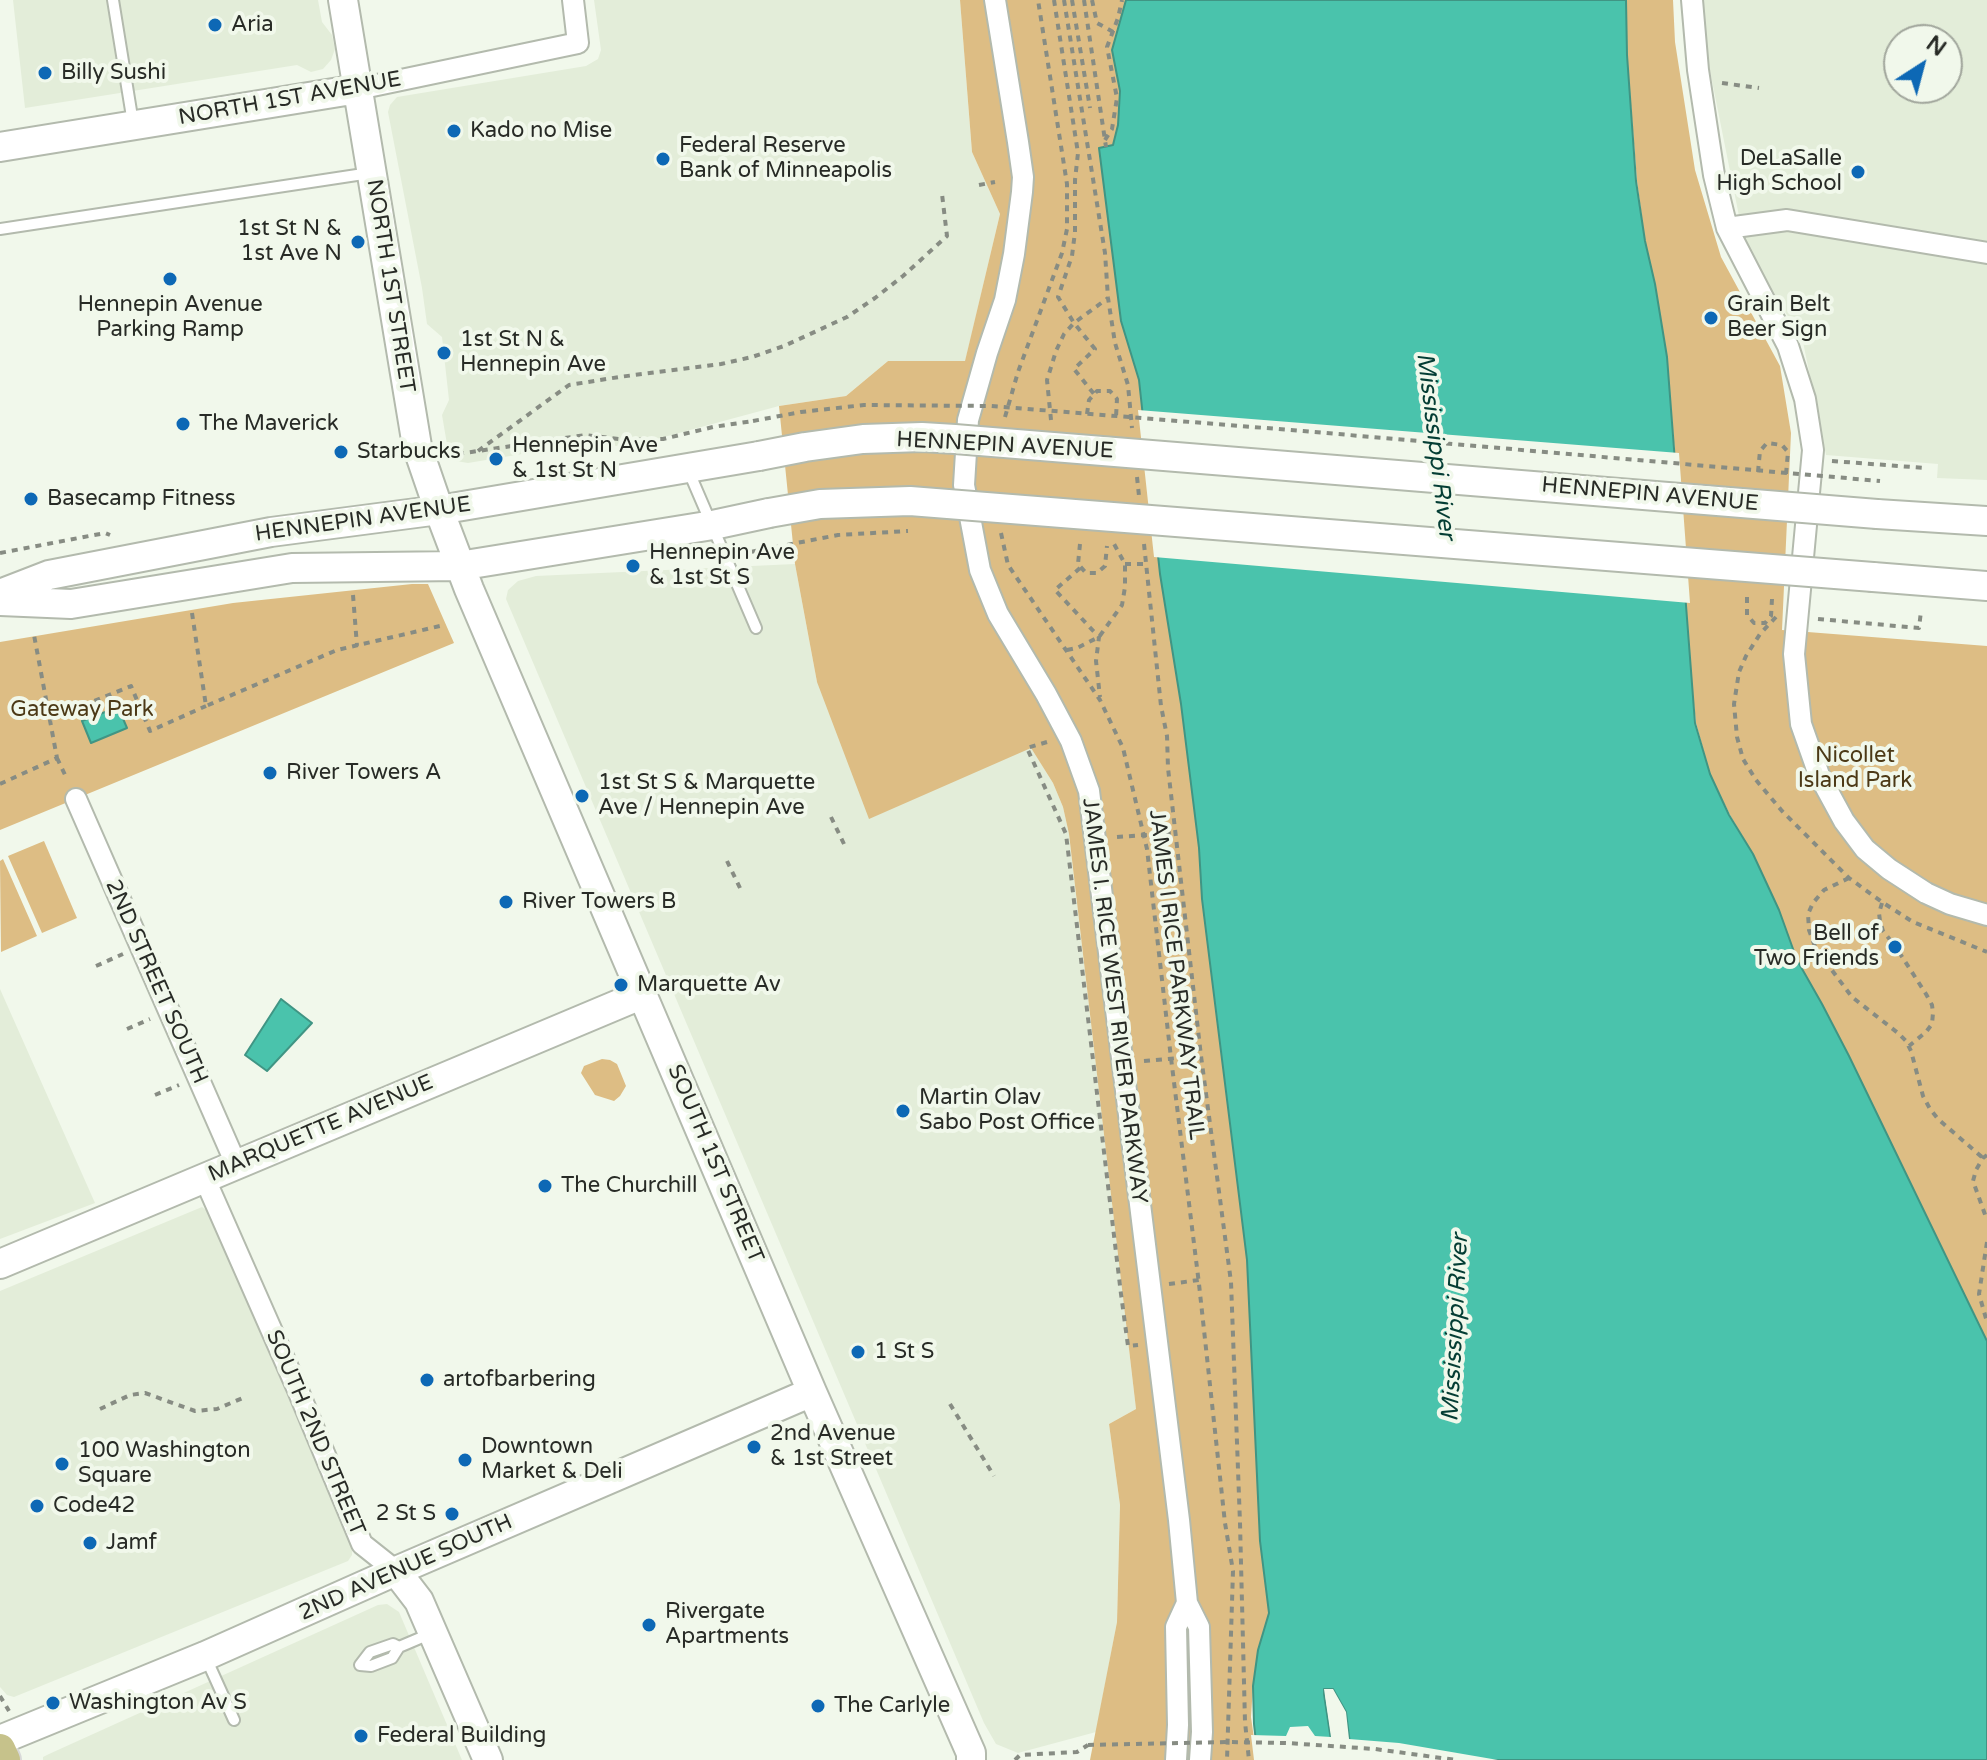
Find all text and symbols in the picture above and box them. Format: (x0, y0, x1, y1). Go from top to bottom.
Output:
place label: Aria (231, 12, 274, 38)
marker: Aria (206, 16, 224, 34)
north arrow (1883, 24, 1963, 104)
text: N (1921, 30, 1951, 62)
place label: Billy Sushi (61, 60, 166, 86)
marker: Billy Sushi (36, 64, 54, 82)
street label: NORTH 1ST AVENUE (177, 66, 403, 132)
place label: Kado no Mise (470, 118, 612, 144)
marker: Kado no Mise (445, 122, 463, 140)
place label: Federal Reserve Bank of Minneapolis (679, 133, 892, 184)
place label: DeLaSalle High School (1716, 146, 1842, 198)
marker: Federal Reserve Bank of Minneapolis (654, 150, 672, 168)
marker: DeLaSalle High School (1849, 163, 1867, 181)
street label: NORTH 1ST STREET (360, 177, 420, 395)
place label: 1st St N & 1st Ave N (237, 216, 342, 268)
marker: 1st St N & 1st Ave N (349, 233, 367, 251)
marker: Hennepin Avenue Parking Ramp (161, 270, 179, 288)
place label: Hennepin Avenue Parking Ramp (77, 292, 263, 344)
place label: Grain Belt Beer Sign (1727, 292, 1831, 344)
marker: Grain Belt Beer Sign (1702, 309, 1720, 327)
place label: 1st St N & Hennepin Ave (460, 327, 606, 378)
marker: 1st St N & Hennepin Ave (435, 344, 453, 362)
water label: Mississippi River (1409, 351, 1461, 541)
place label: The Maverick (199, 411, 339, 437)
marker: The Maverick (174, 415, 192, 433)
street label: HENNEPIN AVENUE (896, 427, 1114, 465)
place label: Hennepin Ave & 1st St N (512, 433, 658, 484)
place label: Starbucks (357, 439, 461, 465)
marker: Starbucks (332, 443, 350, 461)
marker: Hennepin Ave & 1st St N (487, 450, 505, 468)
street label: HENNEPIN AVENUE (1540, 472, 1760, 518)
place label: Basecamp Fitness (47, 486, 235, 512)
marker: Basecamp Fitness (22, 490, 40, 508)
street label: HENNEPIN AVENUE (253, 492, 473, 548)
place label: Hennepin Ave & 1st St S (649, 540, 795, 592)
marker: Hennepin Ave & 1st St S (624, 557, 642, 575)
park label: Gateway Park (10, 697, 154, 723)
park label: Nicollet Island Park (1798, 743, 1912, 794)
place label: River Towers A (286, 760, 441, 786)
marker: River Towers A (261, 764, 279, 782)
place label: 1st St S & Marquette Ave / Hennepin Ave (598, 770, 815, 822)
marker: 1st St S & Marquette Ave / Hennepin Ave (573, 787, 591, 805)
street label: JAMES I. RICE WEST RIVER PARKWAY (1076, 797, 1152, 1205)
street label: JAMES I RICE PARKWAY TRAIL (1143, 808, 1209, 1142)
street label: 2ND STREET SOUTH (99, 876, 213, 1088)
place label: River Towers B (522, 889, 676, 915)
marker: River Towers B (497, 893, 515, 911)
place label: Bell of Two Friends (1754, 921, 1879, 972)
marker: Bell of Two Friends (1886, 938, 1904, 956)
place label: Marquette Av (637, 972, 781, 998)
marker: Marquette Av (612, 976, 630, 994)
street label: SOUTH 1ST STREET (661, 1061, 769, 1267)
street label: MARQUETTE AVENUE (205, 1070, 437, 1188)
place label: Martin Olav Sabo Post Office (919, 1085, 1095, 1136)
marker: Martin Olav Sabo Post Office (894, 1102, 912, 1120)
place label: The Churchill (561, 1173, 697, 1199)
marker: The Churchill (536, 1177, 554, 1195)
water label: Mississippi River (1437, 1233, 1475, 1423)
street label: SOUTH 2ND STREET (260, 1326, 370, 1540)
place label: 1 St S (874, 1339, 934, 1365)
marker: 1 St S (849, 1343, 867, 1361)
place label: artofbarbering (443, 1367, 596, 1393)
marker: artofbarbering (418, 1371, 436, 1389)
place label: 2nd Avenue & 1st Street (770, 1421, 896, 1472)
place label: Downtown Market & Deli (481, 1434, 623, 1486)
place label: 100 Washington Square (78, 1438, 251, 1490)
marker: 2nd Avenue & 1st Street (745, 1438, 763, 1456)
marker: Downtown Market & Deli (456, 1451, 474, 1469)
marker: 100 Washington Square (53, 1455, 71, 1473)
place label: Code42 (53, 1493, 135, 1519)
marker: Code42 (28, 1497, 46, 1515)
place label: 2 St S (376, 1501, 436, 1527)
marker: 2 St S (443, 1505, 461, 1523)
street label: 2ND AVENUE SOUTH (295, 1509, 517, 1627)
place label: Jamf (106, 1530, 157, 1556)
marker: Jamf (81, 1534, 99, 1552)
place label: Rivergate Apartments (665, 1599, 789, 1650)
marker: Rivergate Apartments (640, 1616, 658, 1634)
place label: Washington Av S (69, 1690, 247, 1716)
place label: The Carlyle (834, 1693, 950, 1719)
marker: Washington Av S (44, 1694, 62, 1712)
marker: The Carlyle (809, 1697, 827, 1715)
place label: Federal Building (377, 1723, 546, 1749)
marker: Federal Building (352, 1727, 370, 1745)

